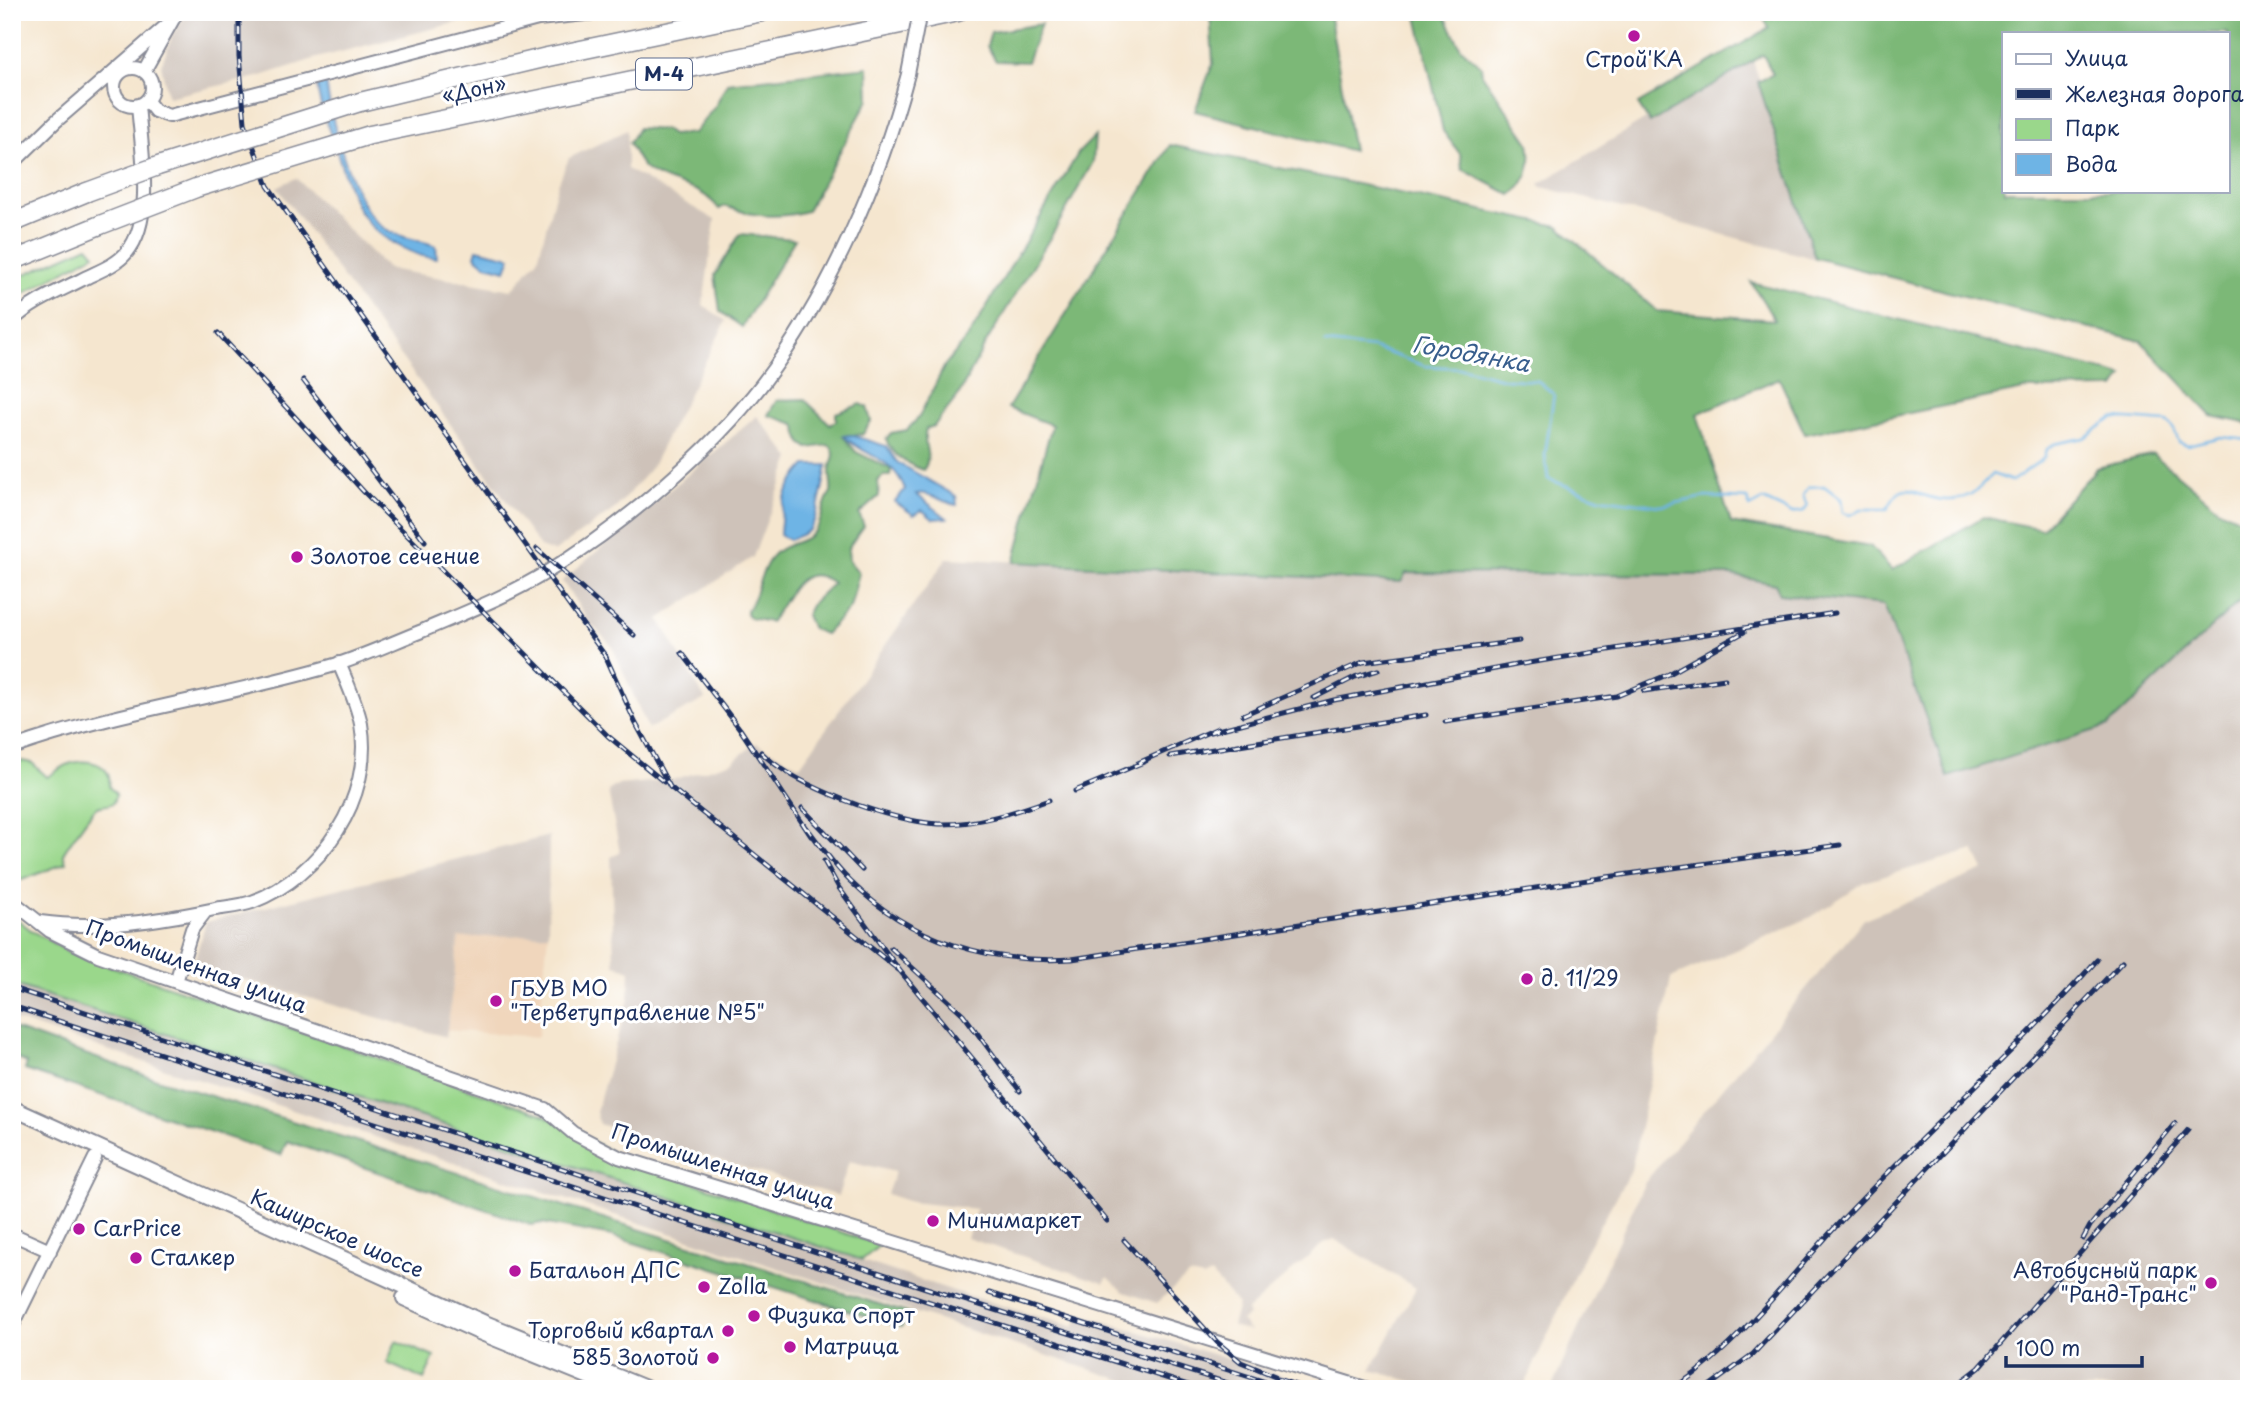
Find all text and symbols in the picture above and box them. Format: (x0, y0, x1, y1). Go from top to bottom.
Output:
marker: Строй'КА (1626, 28, 1642, 44)
legend (2002, 32, 2230, 192)
text: Улица (2065, 41, 2128, 73)
place label: Строй'КА (1585, 42, 1683, 74)
road number: М-4 (636, 58, 692, 90)
street label: «Дон» (438, 66, 509, 110)
text: Железная дорога (2065, 77, 2243, 109)
text: Парк (2065, 111, 2120, 143)
text: Вода (2065, 147, 2117, 179)
water label: Городянка (1410, 325, 1533, 380)
place label: Золотое сечение (311, 539, 480, 571)
marker: Золотое сечение (289, 549, 305, 565)
street label: Промышленная улица (82, 910, 312, 1020)
place label: д. 11/29 (1541, 961, 1619, 993)
place label: ГБУВ МО "Терветуправление №5" (510, 971, 765, 1027)
marker: д. 11/29 (1519, 971, 1535, 987)
marker: ГБУВ МО "Терветуправление №5" (488, 993, 504, 1009)
street label: Промышленная улица (608, 1114, 840, 1217)
street label: Каширское шоссе (246, 1180, 430, 1285)
place label: Минимаркет (947, 1203, 1082, 1235)
place label: CarPrice (93, 1211, 181, 1243)
marker: Минимаркет (925, 1213, 941, 1229)
marker: CarPrice (71, 1221, 87, 1237)
place label: Сталкер (150, 1240, 235, 1272)
marker: Сталкер (128, 1250, 144, 1266)
place label: Батальон ДПС (529, 1253, 681, 1285)
place label: Автобусный парк "Ранд-Транс" (2013, 1253, 2198, 1309)
marker: Батальон ДПС (507, 1263, 523, 1279)
place label: Zolla (718, 1269, 767, 1301)
marker: Автобусный парк "Ранд-Транс" (2203, 1275, 2219, 1291)
marker: Zolla (696, 1279, 712, 1295)
place label: Физика Спорт (768, 1298, 915, 1330)
marker: Физика Спорт (746, 1308, 762, 1324)
place label: Торговый квартал (528, 1313, 714, 1345)
marker: Торговый квартал (720, 1323, 736, 1339)
scale bar (2006, 1324, 2142, 1368)
place label: Матрица (804, 1329, 900, 1361)
text: 100 m (2016, 1331, 2080, 1363)
marker: Матрица (782, 1339, 798, 1355)
place label: 585 Золотой (571, 1340, 699, 1372)
marker: 585 Золотой (705, 1350, 721, 1366)

